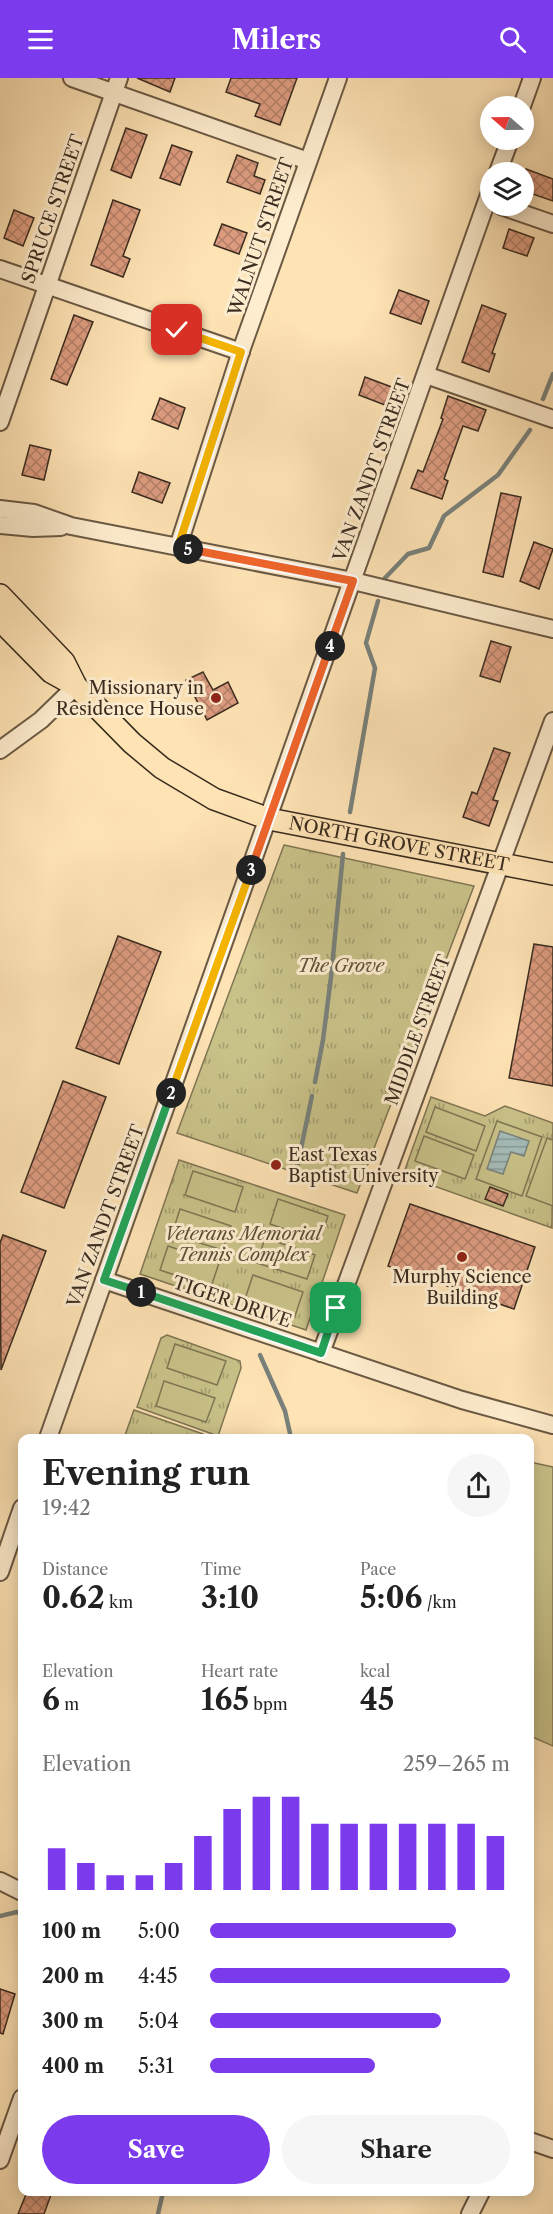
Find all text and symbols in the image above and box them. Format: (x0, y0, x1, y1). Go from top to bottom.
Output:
icon: menu (24, 23, 57, 56)
text: Milers (232, 23, 321, 56)
icon: search (496, 23, 529, 56)
north arrow (480, 96, 534, 150)
map controls (480, 96, 534, 216)
street label: SPRUCE STREET (17, 131, 89, 286)
street label: WALNUT STREET (223, 155, 299, 320)
button: layers (480, 162, 534, 216)
pin (151, 304, 202, 355)
icon: check (160, 313, 193, 346)
street label: VAN ZANDT STREET (328, 375, 416, 565)
pin: 5 (173, 534, 203, 564)
text: 5 (184, 539, 192, 559)
pin: 4 (315, 631, 345, 661)
text: 4 (325, 636, 335, 656)
place label: Missionary in Residence House (56, 677, 204, 720)
marker: Missionary in Residence House (209, 691, 223, 705)
street label: NORTH GROVE STREET (287, 812, 512, 876)
pin: 3 (236, 855, 266, 885)
text: 3 (246, 860, 256, 880)
street label: MIDDLE STREET (381, 951, 456, 1108)
park label: The Grove (298, 955, 386, 977)
pin: 2 (156, 1078, 186, 1108)
text: 2 (166, 1083, 176, 1103)
street label: VAN ZANDT STREET (62, 1121, 150, 1311)
place label: East Texas Baptist University (288, 1144, 439, 1187)
marker: East Texas Baptist University (269, 1158, 283, 1172)
park label: Veterans Memorial Tennis Complex (164, 1223, 324, 1266)
marker: Murphy Science Building (455, 1250, 469, 1264)
place label: Murphy Science Building (392, 1266, 532, 1309)
street label: TIGER DRIVE (170, 1271, 294, 1333)
pin: 1 (126, 1277, 156, 1307)
text: 1 (137, 1282, 145, 1302)
pin (310, 1282, 361, 1333)
icon: arrive (319, 1291, 352, 1324)
text: Evening run (42, 1453, 250, 1494)
button: share (447, 1454, 510, 1517)
text: 19:42 (42, 1496, 91, 1520)
text: Distance (42, 1559, 108, 1579)
text: Time (201, 1559, 241, 1579)
text: Pace (360, 1559, 396, 1579)
text: 0.62 (42, 1579, 105, 1616)
text: 3:10 (201, 1579, 259, 1616)
text: 5:06 (360, 1579, 423, 1616)
text: km (105, 1592, 133, 1612)
text: /km (423, 1592, 457, 1612)
text: Elevation (42, 1661, 113, 1681)
text: Heart rate (201, 1661, 278, 1681)
text: kcal (360, 1661, 390, 1681)
text: 6 (42, 1681, 60, 1718)
text: 165 (201, 1681, 249, 1718)
text: 45 (360, 1681, 394, 1718)
text: m (60, 1694, 79, 1714)
text: bpm (249, 1694, 288, 1714)
text: Elevation (42, 1752, 131, 1776)
text: 259–265 m (403, 1752, 510, 1776)
text: 100 m (42, 1919, 101, 1943)
text: 5:00 (138, 1919, 180, 1943)
text: 200 m (42, 1964, 104, 1988)
text: 4:45 (138, 1964, 178, 1988)
text: 300 m (42, 2009, 104, 2033)
text: 5:04 (138, 2009, 179, 2033)
text: 400 m (42, 2054, 104, 2078)
text: 5:31 (138, 2054, 174, 2078)
button: Save (42, 2115, 270, 2184)
button: Share (282, 2115, 510, 2184)

